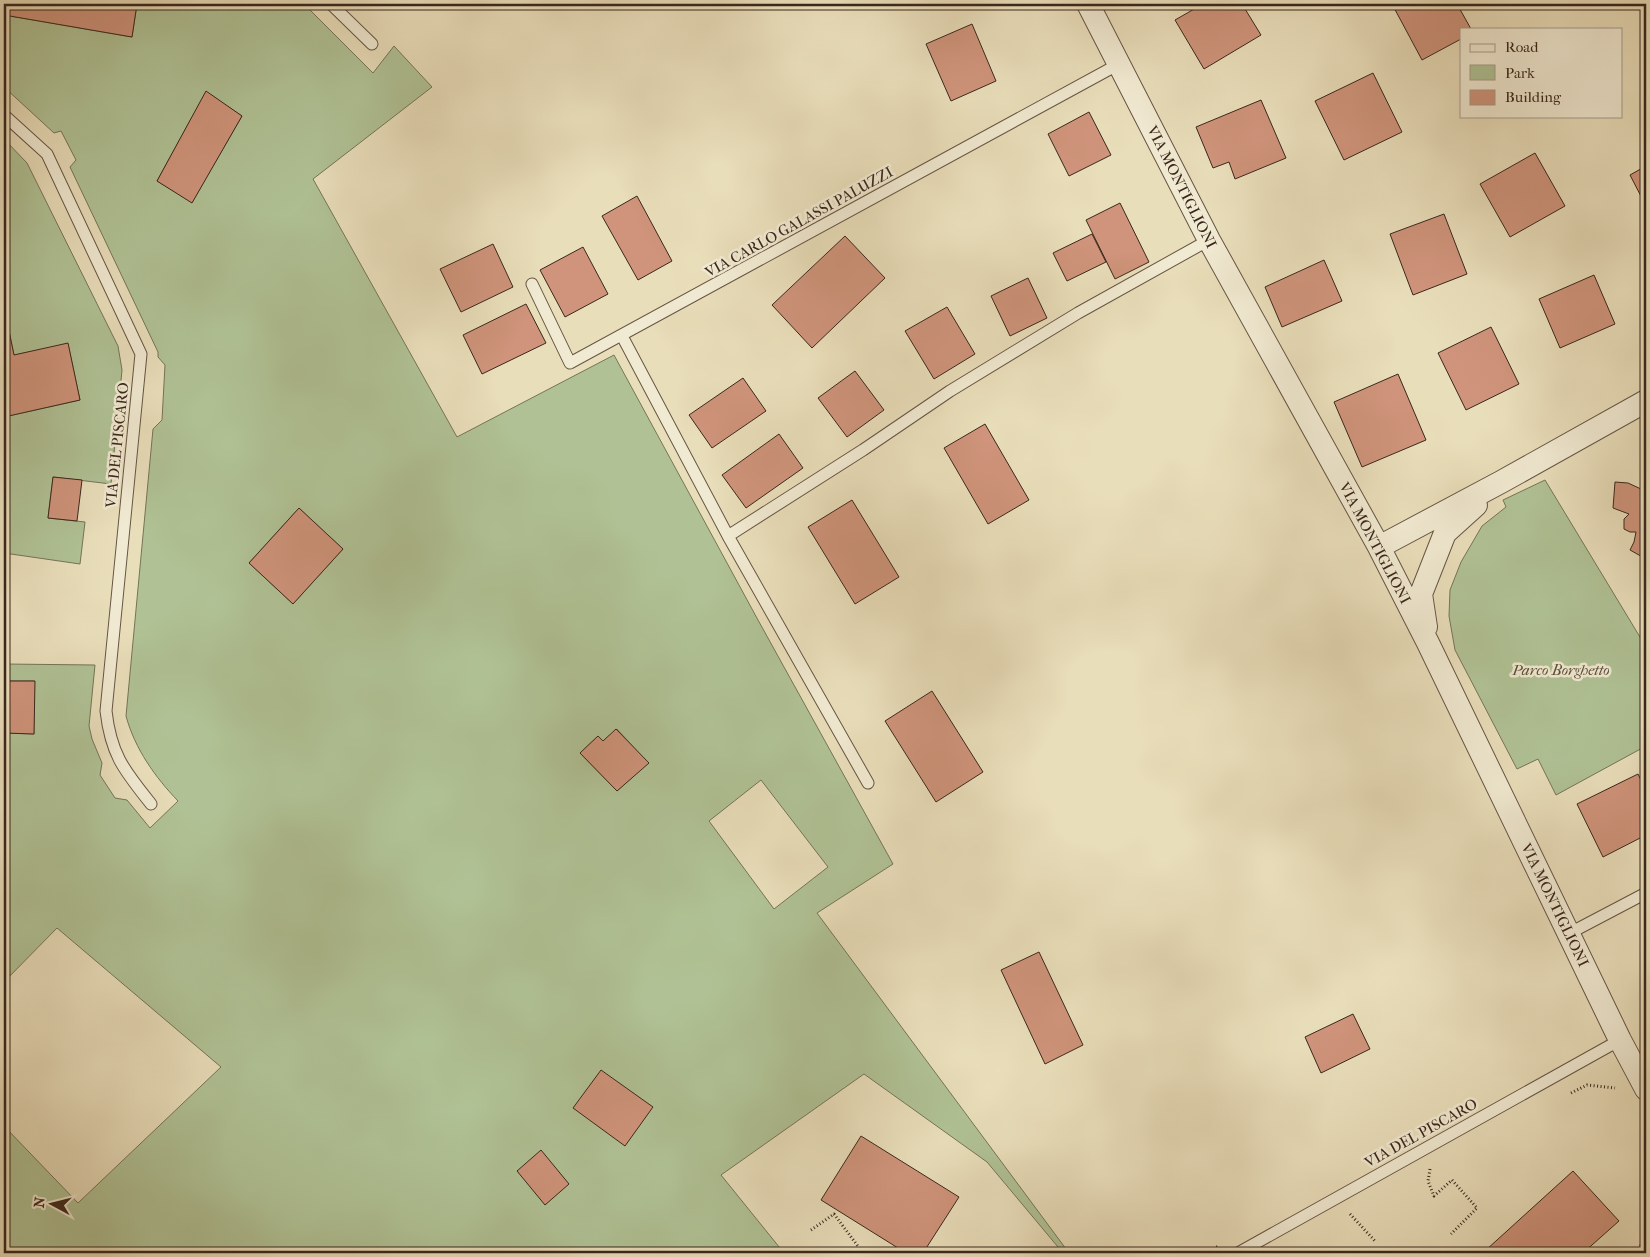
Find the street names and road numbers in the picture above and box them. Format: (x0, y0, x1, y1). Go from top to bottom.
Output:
street label: VIA MONTIGLIONI (1143, 122, 1221, 251)
street label: VIA CARLO GALASSI PALUZZI (701, 163, 896, 282)
street label: VIA DEL PISCARO (101, 381, 133, 510)
street label: VIA MONTIGLIONI (1335, 478, 1415, 607)
street label: VIA MONTIGLIONI (1517, 839, 1593, 970)
street label: VIA DEL PISCARO (1361, 1095, 1481, 1172)

